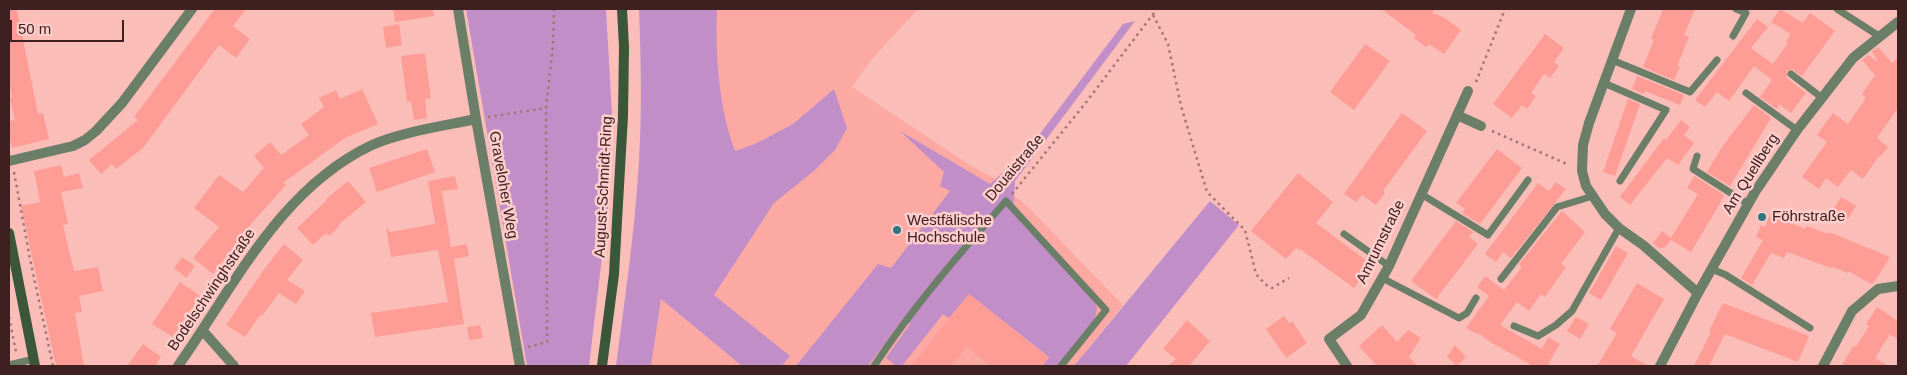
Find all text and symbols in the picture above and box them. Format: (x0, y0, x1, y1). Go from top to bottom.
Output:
scale bar (12, 10, 126, 42)
text: 50 m (18, 20, 51, 37)
street label: August-Schmidt-Ring (591, 116, 617, 258)
street label: Graveloher Weg (485, 130, 521, 240)
street label: Am Quellberg (1719, 130, 1783, 218)
street label: Douaistraße (982, 131, 1048, 205)
street label: Amrumstraße (1353, 197, 1409, 287)
place label: Föhrstraße (1772, 208, 1845, 226)
marker: Föhrstraße (1756, 211, 1768, 223)
place label: Westfälische Hochschule (907, 212, 992, 247)
marker: Westfälische Hochschule (891, 224, 903, 236)
street label: Bodelschwinghstraße (164, 226, 260, 354)

